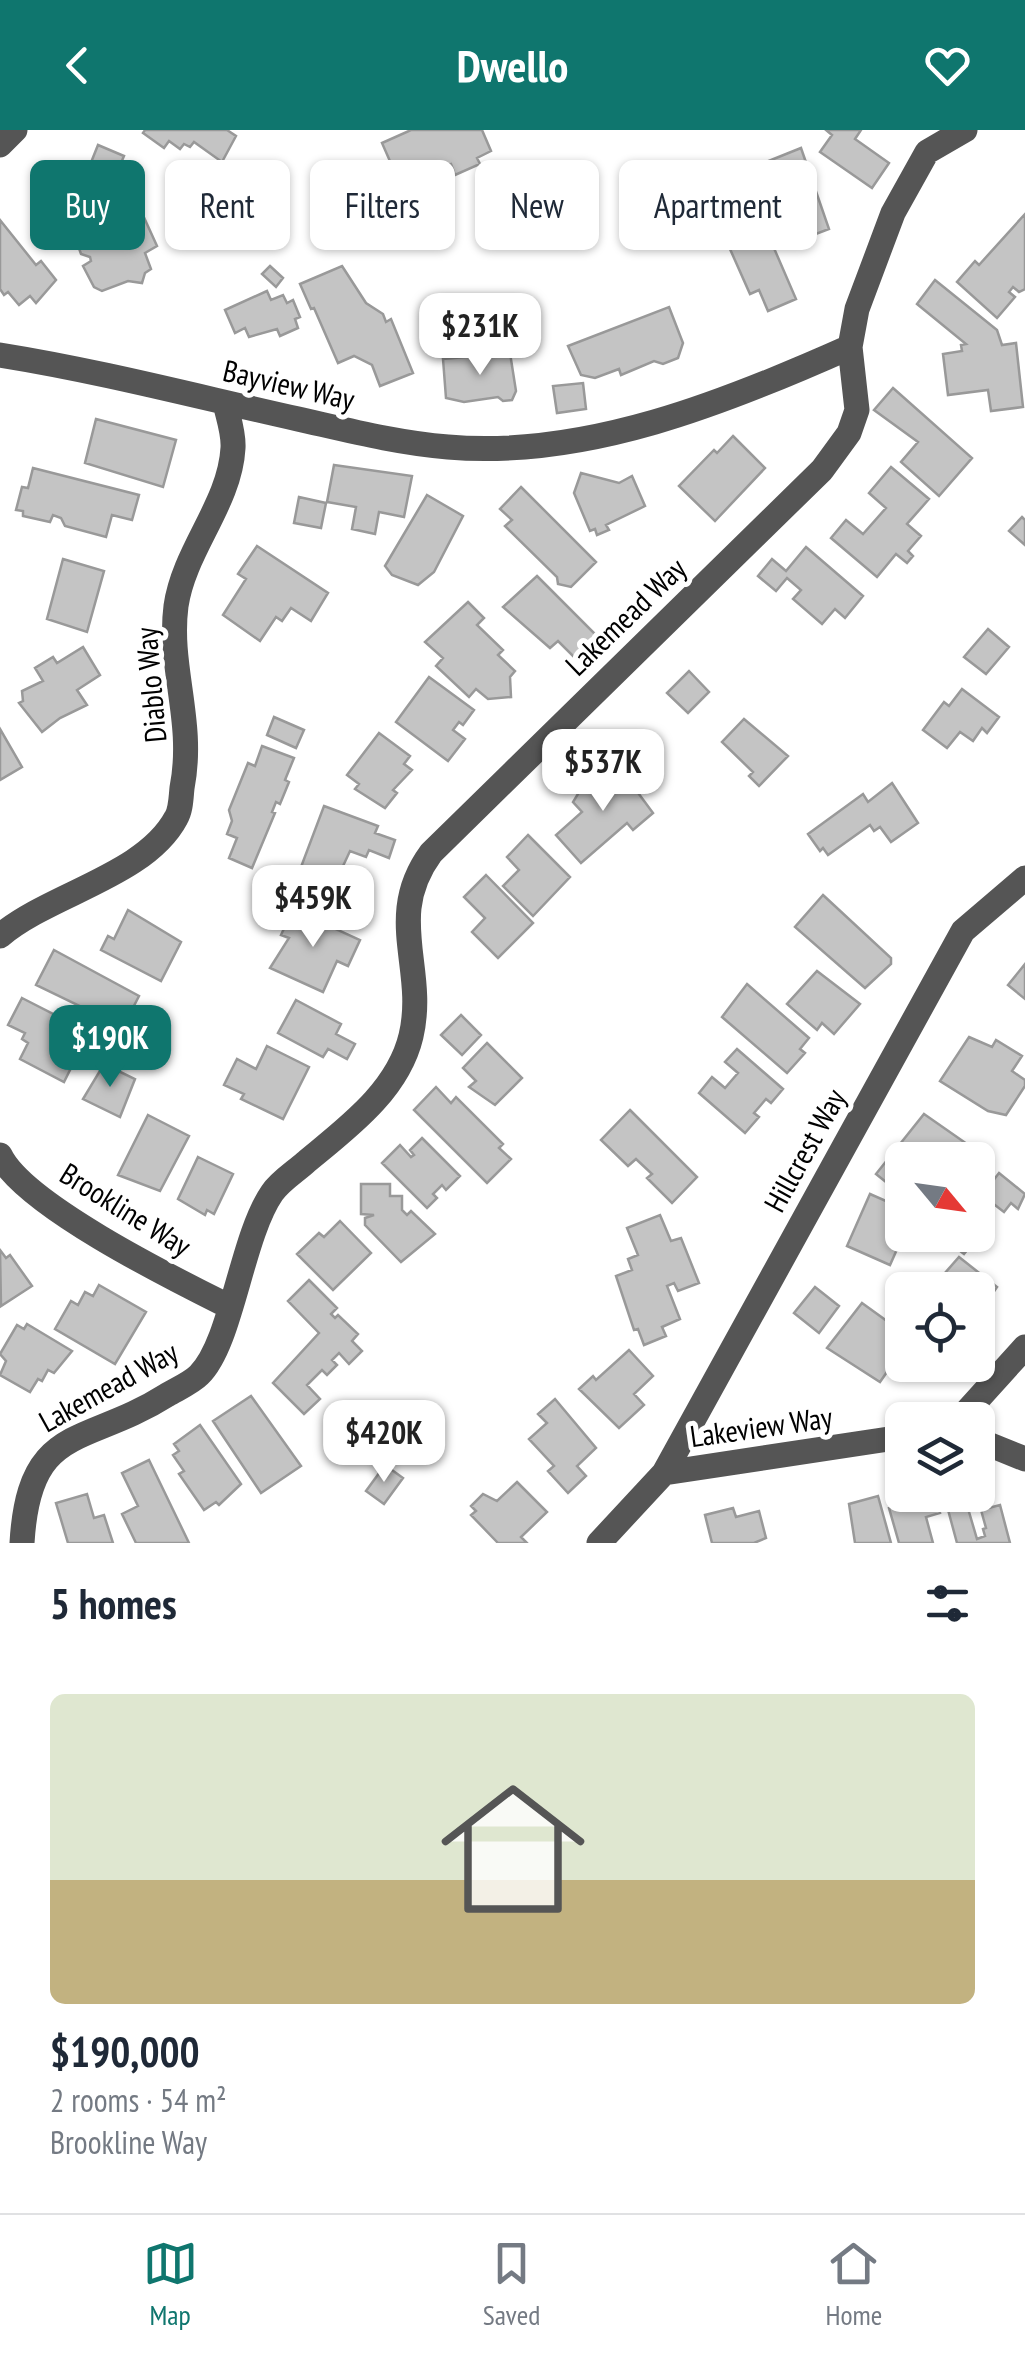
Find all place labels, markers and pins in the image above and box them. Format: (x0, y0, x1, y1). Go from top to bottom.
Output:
pin: $231K (410, 293, 550, 378)
pin: $537K (533, 729, 673, 814)
pin: $459K (243, 865, 383, 950)
pin: $190K (40, 1005, 180, 1090)
pin: $420K (314, 1400, 454, 1485)

